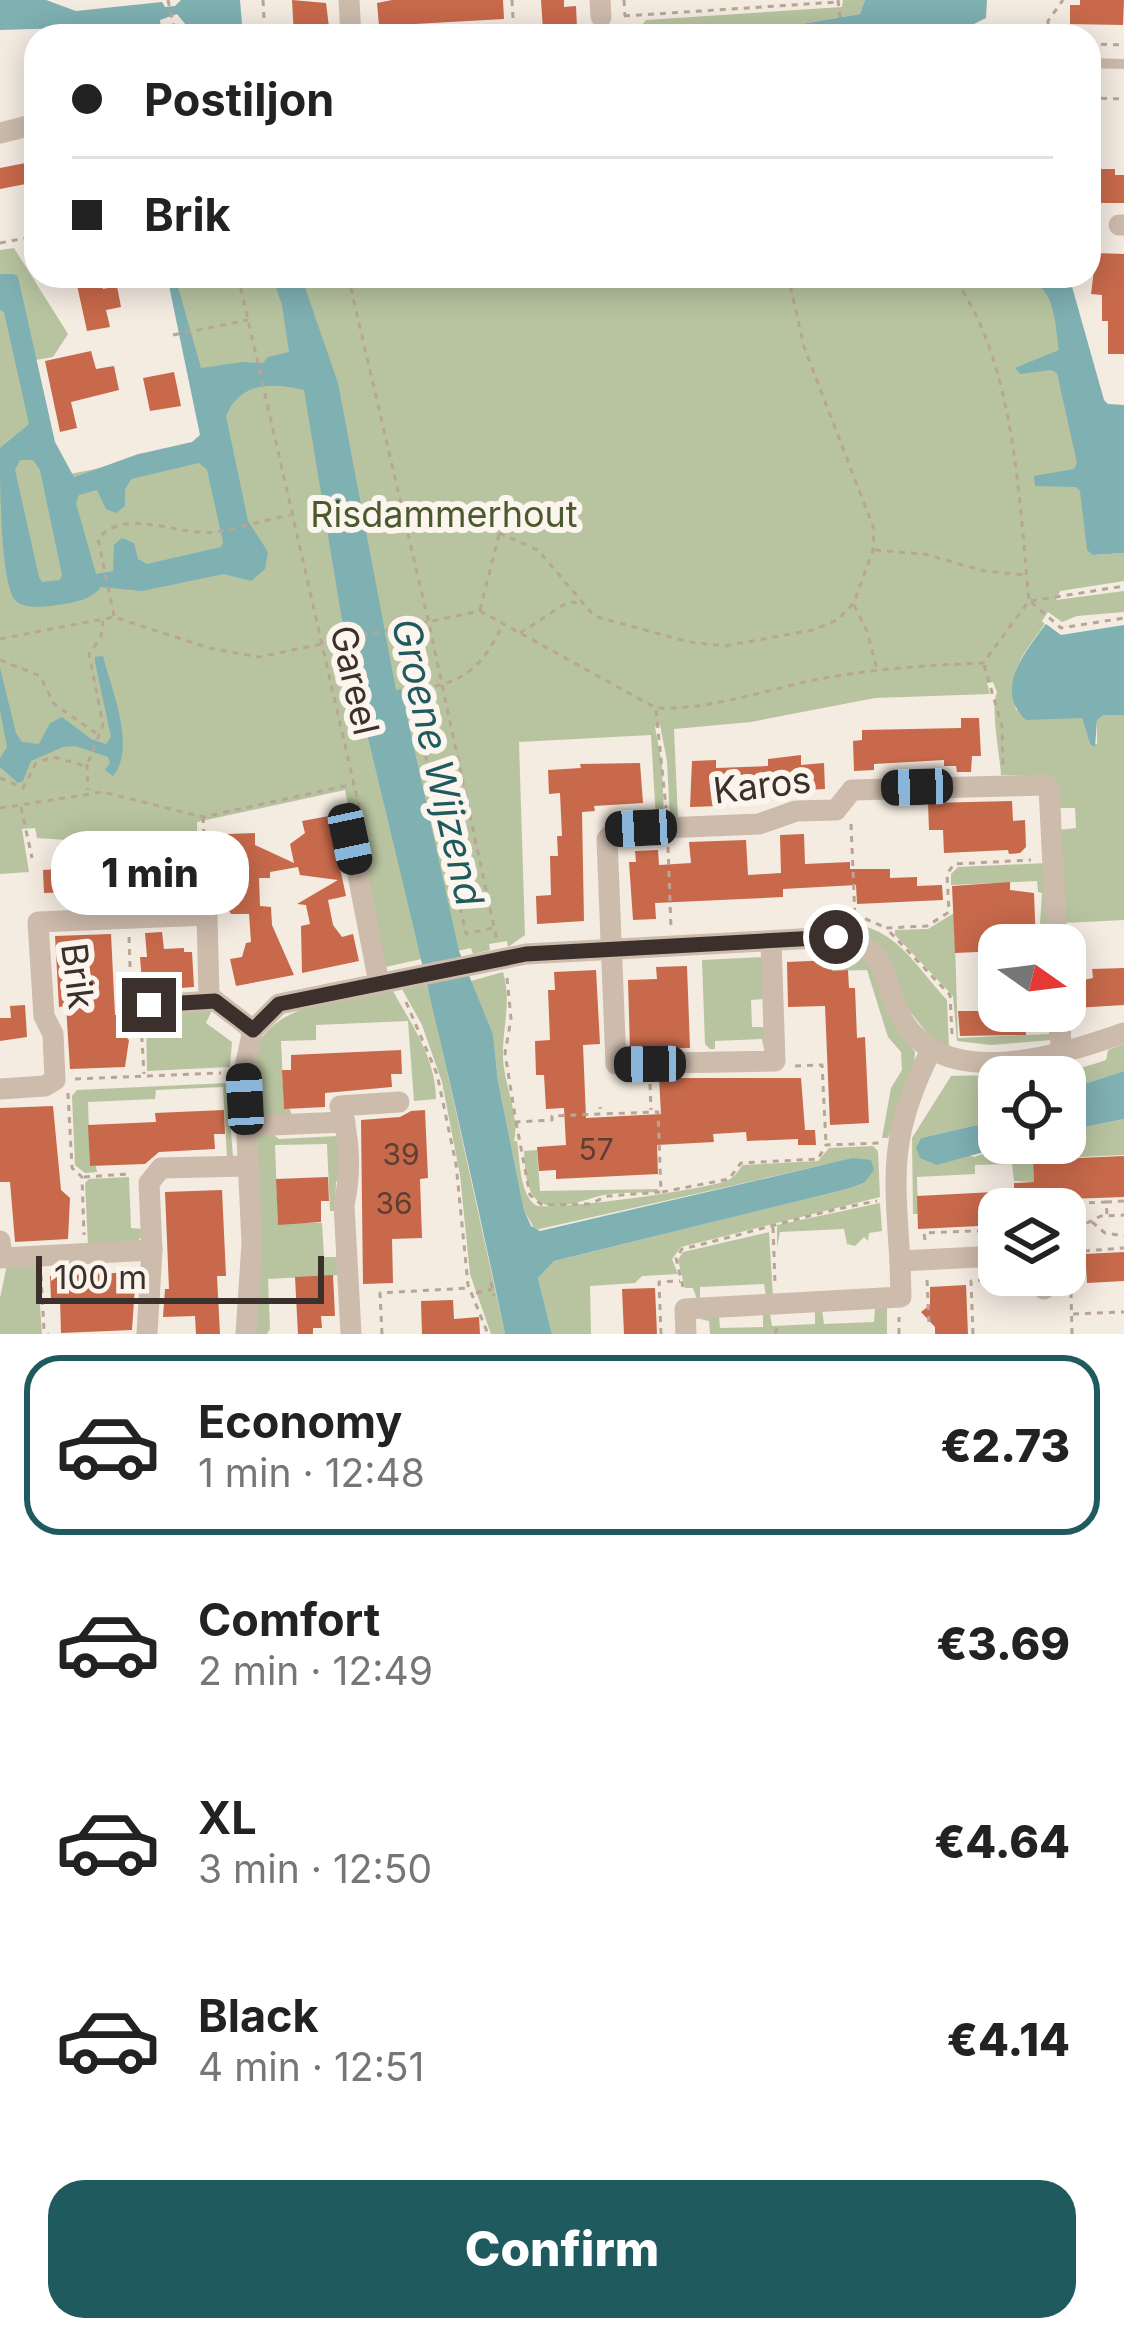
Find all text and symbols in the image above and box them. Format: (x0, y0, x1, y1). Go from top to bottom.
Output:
text: Postiljon (144, 72, 334, 127)
text: Brik (144, 187, 231, 242)
park label: Risdammerhout (310, 492, 578, 536)
water label: Groene Wijzend (383, 614, 494, 910)
street label: Gareel (321, 621, 389, 739)
street label: Karos (711, 757, 813, 813)
car (880, 768, 954, 806)
car (325, 800, 375, 878)
car (604, 808, 678, 848)
callout: 1 min (50, 831, 248, 915)
text: 1 min (101, 849, 199, 896)
route start (809, 910, 863, 964)
north arrow (978, 924, 1086, 1032)
map controls (978, 924, 1086, 1296)
street label: Brik (52, 940, 104, 1012)
route end (122, 978, 176, 1032)
car (614, 1045, 686, 1083)
button: locate (978, 1056, 1086, 1164)
car (225, 1062, 265, 1136)
house number: 57 (578, 1131, 614, 1167)
house number: 39 (382, 1136, 420, 1172)
house number: 36 (375, 1185, 413, 1221)
button: layers (978, 1188, 1086, 1296)
scale bar (36, 1250, 324, 1303)
text: 100 m (54, 1257, 147, 1297)
icon: car (54, 1391, 162, 1499)
text: Economy (198, 1394, 402, 1449)
text: €2.73 (940, 1418, 1070, 1473)
text: 1 min · 12:48 (198, 1449, 425, 1496)
icon: car (54, 1589, 162, 1697)
text: Comfort (198, 1592, 380, 1647)
text: €3.69 (936, 1616, 1070, 1671)
text: 2 min · 12:49 (198, 1647, 433, 1694)
icon: car (54, 1787, 162, 1895)
text: XL (198, 1790, 257, 1845)
text: €4.64 (934, 1814, 1070, 1869)
text: 3 min · 12:50 (198, 1845, 432, 1892)
icon: car (54, 1985, 162, 2093)
text: Black (198, 1988, 319, 2043)
text: €4.14 (947, 2012, 1070, 2067)
text: 4 min · 12:51 (198, 2043, 424, 2090)
button: Confirm (48, 2180, 1076, 2318)

